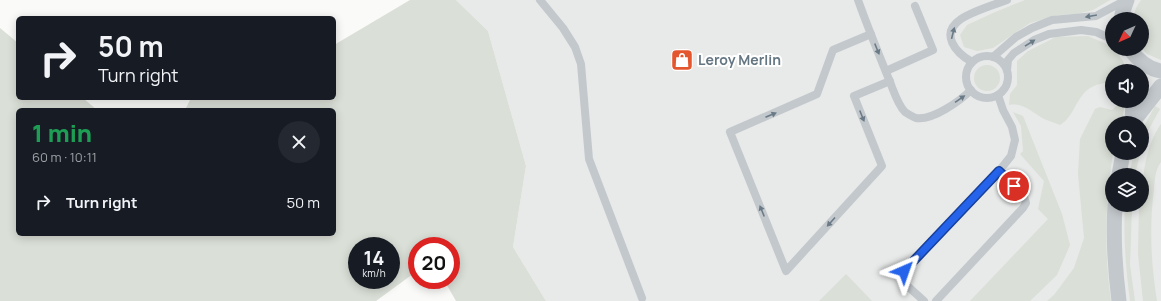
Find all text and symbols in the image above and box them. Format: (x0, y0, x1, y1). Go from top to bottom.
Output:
north arrow (1105, 12, 1149, 56)
map controls (1105, 12, 1149, 212)
one-way arrow (1085, 13, 1098, 19)
text: 50 m (98, 27, 164, 65)
one-way arrow (950, 27, 956, 39)
icon: right (32, 32, 84, 84)
one-way arrow (1024, 39, 1036, 46)
one-way arrow (874, 44, 880, 55)
shop icon: Leroy Merlin (669, 47, 695, 73)
place label: Leroy Merlin (698, 50, 781, 69)
text: Turn right (98, 63, 179, 87)
button: sound (1105, 64, 1149, 108)
one-way arrow (954, 95, 965, 103)
one-way arrow (859, 110, 865, 122)
one-way arrow (765, 111, 777, 117)
text: 1 min (32, 116, 92, 149)
button: search (1105, 116, 1149, 160)
button: close (278, 121, 320, 163)
text: 60 m · 10:11 (32, 148, 97, 166)
button: layers (1105, 168, 1149, 212)
pin (997, 169, 1031, 203)
icon: arrive (1003, 175, 1025, 197)
icon: right (32, 191, 54, 213)
text: Turn right (66, 192, 137, 213)
text: 50 m (286, 192, 320, 213)
one-way arrow (759, 206, 765, 217)
one-way arrow (826, 217, 835, 227)
speed limit sign: 20 (408, 237, 460, 289)
text: 14 (364, 244, 384, 271)
position arrow (883, 250, 925, 292)
text: km/h (362, 266, 386, 280)

